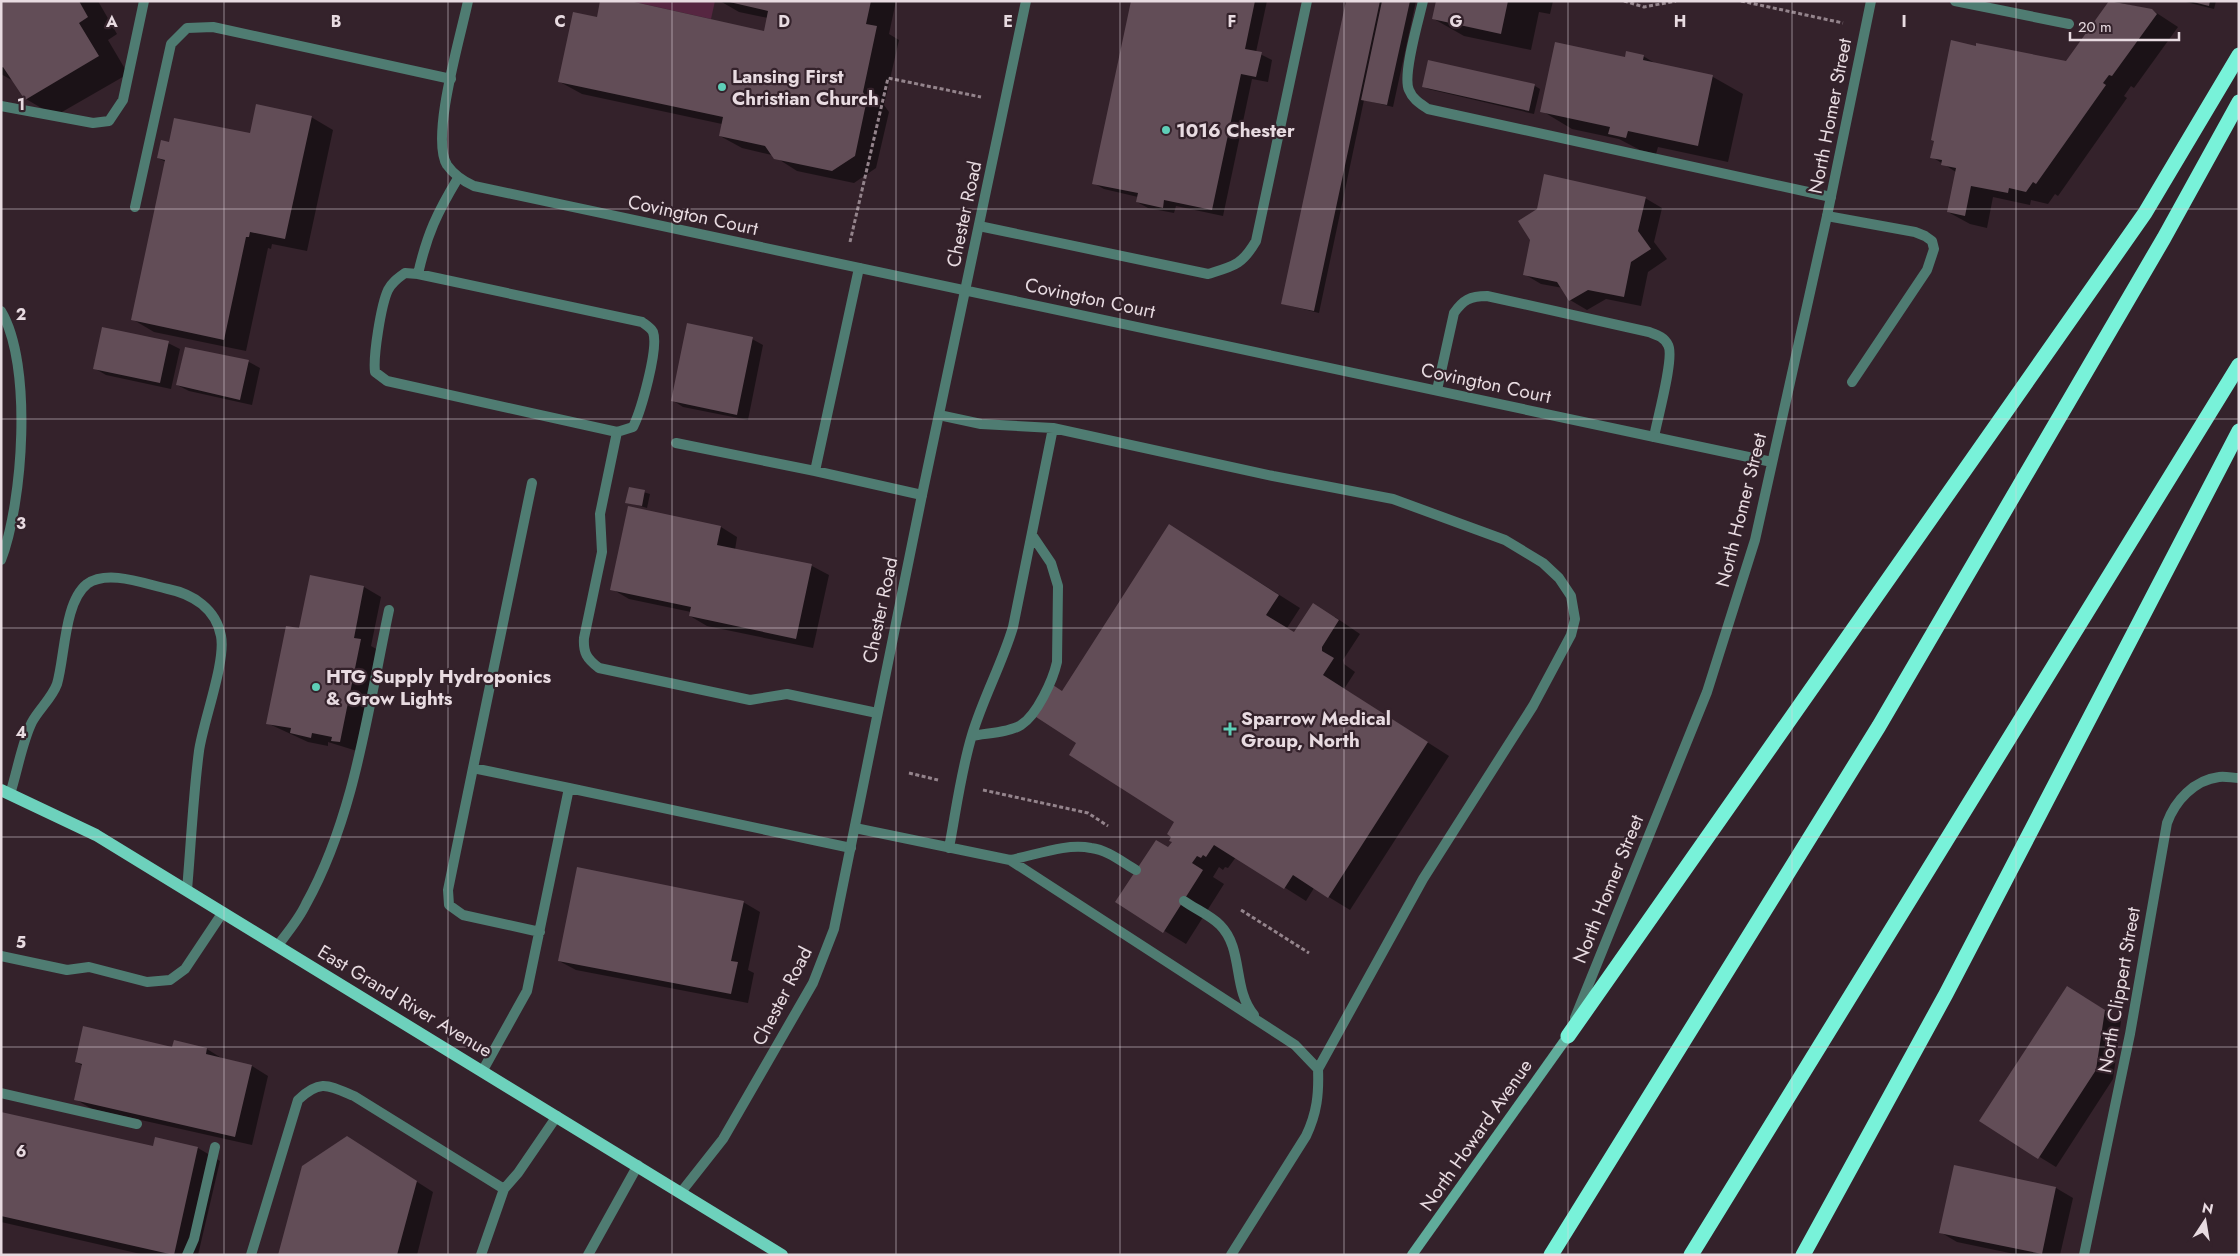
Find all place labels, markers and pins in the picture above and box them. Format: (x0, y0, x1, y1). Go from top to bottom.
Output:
place label: Lansing First Christian Church (732, 63, 879, 112)
marker: Lansing First Christian Church (716, 81, 728, 93)
place label: 1016 Chester (1176, 117, 1295, 144)
marker: 1016 Chester (1160, 124, 1172, 136)
place label: HTG Supply Hydroponics & Grow Lights (326, 663, 552, 712)
marker: HTG Supply Hydroponics & Grow Lights (310, 681, 322, 693)
place label: Sparrow Medical Group, North (1241, 705, 1391, 754)
marker: Sparrow Medical Group, North (1223, 722, 1237, 736)

